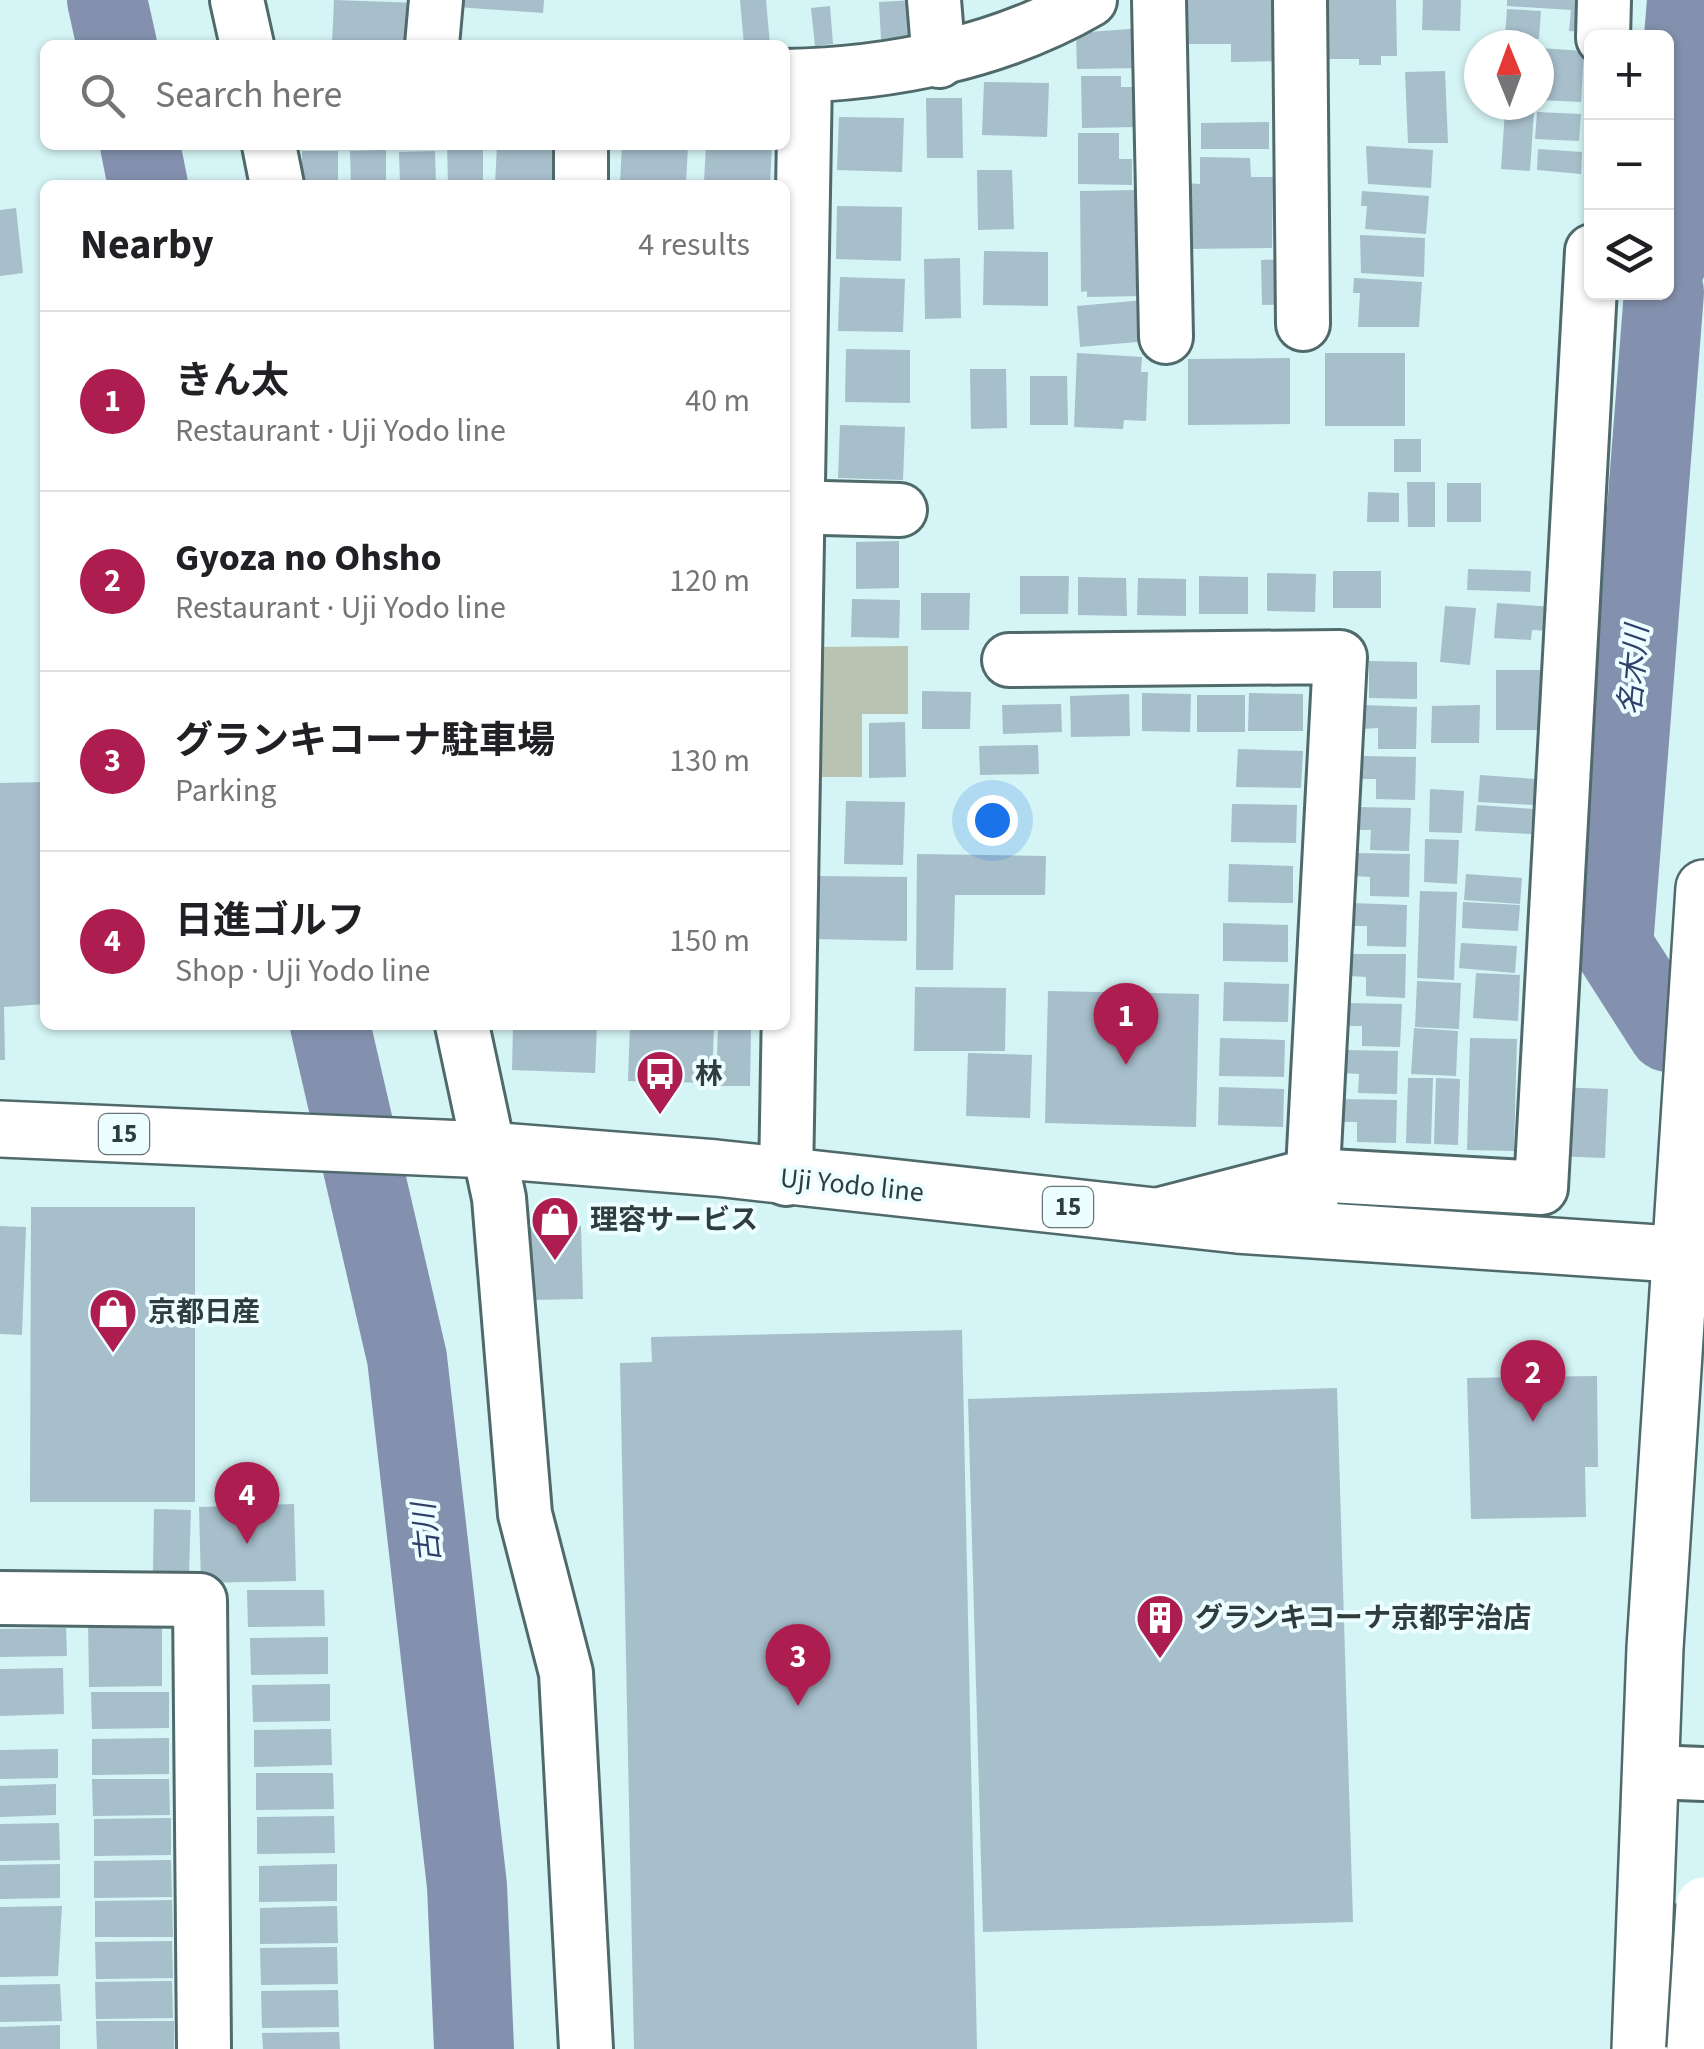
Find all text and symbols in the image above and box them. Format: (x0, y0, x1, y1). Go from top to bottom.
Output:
north arrow (1464, 30, 1554, 120)
map controls (1584, 30, 1674, 300)
button: + (1584, 30, 1674, 120)
search box (40, 40, 790, 150)
icon: search (75, 68, 130, 123)
text: Search here (155, 68, 342, 122)
button: − (1584, 120, 1674, 210)
button: layers (1584, 210, 1674, 300)
text: Nearby (80, 215, 214, 275)
text: 4 results (638, 222, 750, 268)
text: きん太 (175, 354, 289, 408)
text: 1 (104, 378, 121, 424)
text: 40 m (685, 378, 750, 424)
text: Restaurant · Uji Yodo line (175, 408, 506, 454)
text: Gyoza no Ohsho (175, 531, 442, 585)
text: 2 (104, 558, 121, 604)
text: 120 m (669, 558, 750, 604)
text: Restaurant · Uji Yodo line (175, 585, 506, 631)
water label: 名木川 (1609, 620, 1660, 717)
text: グランキコーナ駐車場 (175, 714, 555, 768)
text: 3 (104, 738, 121, 784)
text: 130 m (669, 738, 750, 784)
text: Parking (175, 768, 276, 814)
your location (967, 795, 1018, 846)
text: 日進ゴルフ (175, 894, 365, 948)
text: 4 (104, 918, 121, 964)
text: 150 m (669, 918, 750, 964)
text: Shop · Uji Yodo line (175, 948, 430, 994)
pin: 1 (1094, 982, 1158, 1065)
bus stop icon: 林 (634, 1048, 686, 1116)
place label: 林 (695, 1054, 723, 1094)
road number: 15 (99, 1114, 149, 1154)
street label: Uji Yodo line (778, 1158, 926, 1212)
road number: 15 (1043, 1187, 1093, 1227)
shop icon: 理容サービス (529, 1194, 581, 1262)
place label: 理容サービス (590, 1200, 758, 1240)
shop icon: 京都日産 (87, 1286, 139, 1354)
place label: 京都日産 (148, 1292, 260, 1332)
pin: 2 (1500, 1340, 1566, 1422)
pin: 4 (214, 1462, 280, 1544)
water label: 古川 (402, 1498, 452, 1565)
building icon: グランキコーナ京都宇治店 (1134, 1592, 1186, 1660)
place label: グランキコーナ京都宇治店 (1195, 1598, 1531, 1638)
pin: 3 (766, 1624, 830, 1706)

